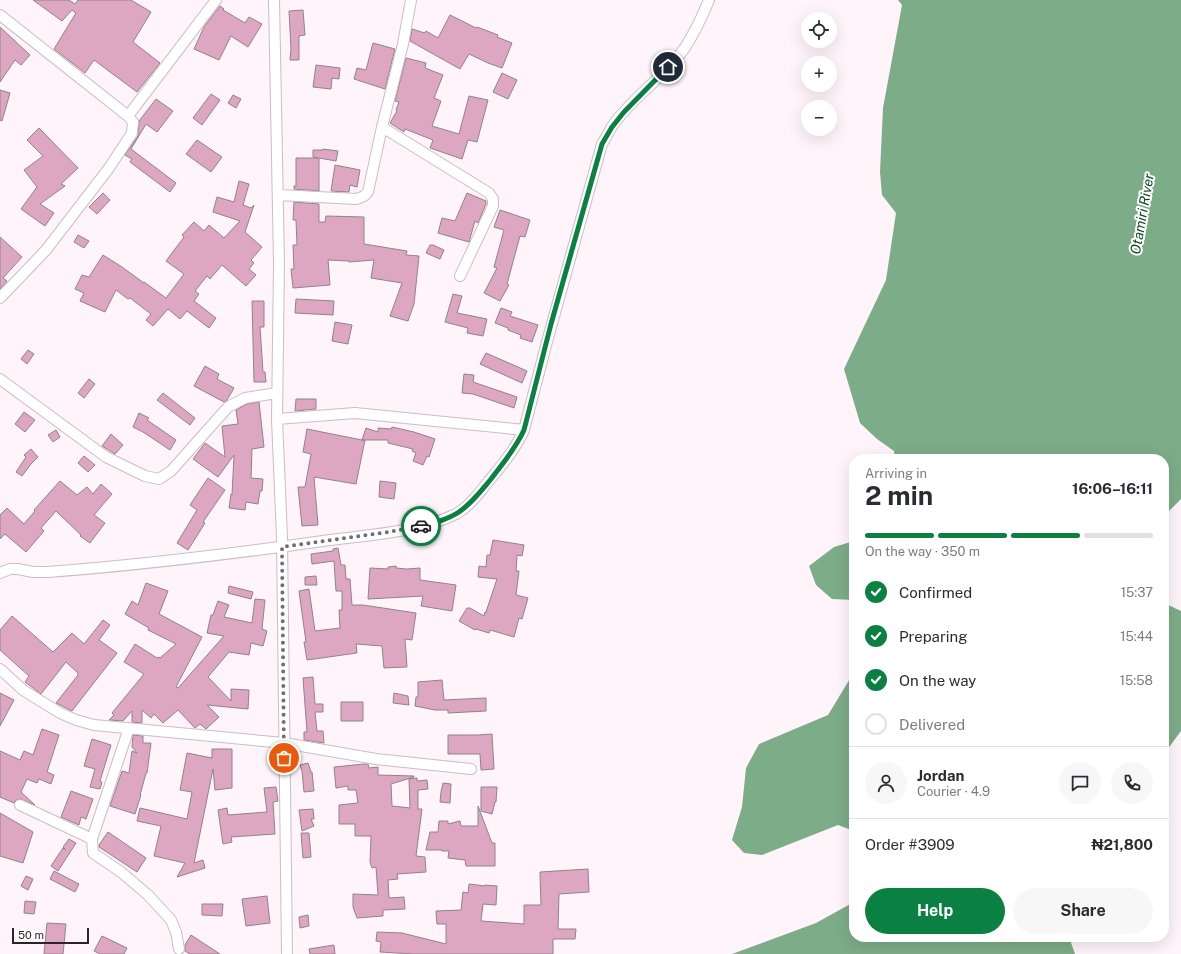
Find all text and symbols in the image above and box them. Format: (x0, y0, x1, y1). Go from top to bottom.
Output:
map controls (801, 12, 837, 136)
button: locate (801, 12, 837, 48)
pin (651, 50, 685, 84)
icon: home (657, 56, 679, 78)
button: + (801, 56, 837, 92)
button: − (801, 100, 837, 136)
water label: Otamiri River (1127, 172, 1157, 256)
text: Arriving in (865, 466, 927, 481)
text: 2 min (865, 480, 933, 511)
text: 16:06–16:11 (1072, 480, 1153, 497)
courier (401, 506, 441, 546)
icon: car (410, 515, 432, 537)
text: On the way · 350 m (865, 544, 980, 559)
icon: check (865, 581, 887, 603)
text: Confirmed (899, 584, 972, 601)
text: 15:37 (1121, 585, 1153, 600)
icon: check (865, 625, 887, 647)
text: Preparing (899, 628, 968, 645)
text: 15:44 (1120, 629, 1153, 644)
icon: check (865, 669, 887, 691)
text: On the way (899, 672, 976, 689)
text: 15:58 (1120, 673, 1153, 688)
text: Delivered (899, 716, 965, 733)
pin (267, 741, 301, 775)
icon: bag (273, 747, 295, 769)
button: person (865, 762, 907, 804)
button: chat (1059, 762, 1101, 804)
button: phone (1111, 762, 1153, 804)
text: Jordan (917, 767, 964, 784)
text: Courier · 4.9 (917, 784, 990, 799)
text: Order #3909 (865, 836, 955, 853)
text: ₦21,800 (1091, 836, 1153, 853)
button: Help (865, 888, 1005, 934)
button: Share (1013, 888, 1153, 934)
scale bar (12, 926, 89, 945)
text: 50 m (18, 929, 44, 941)

